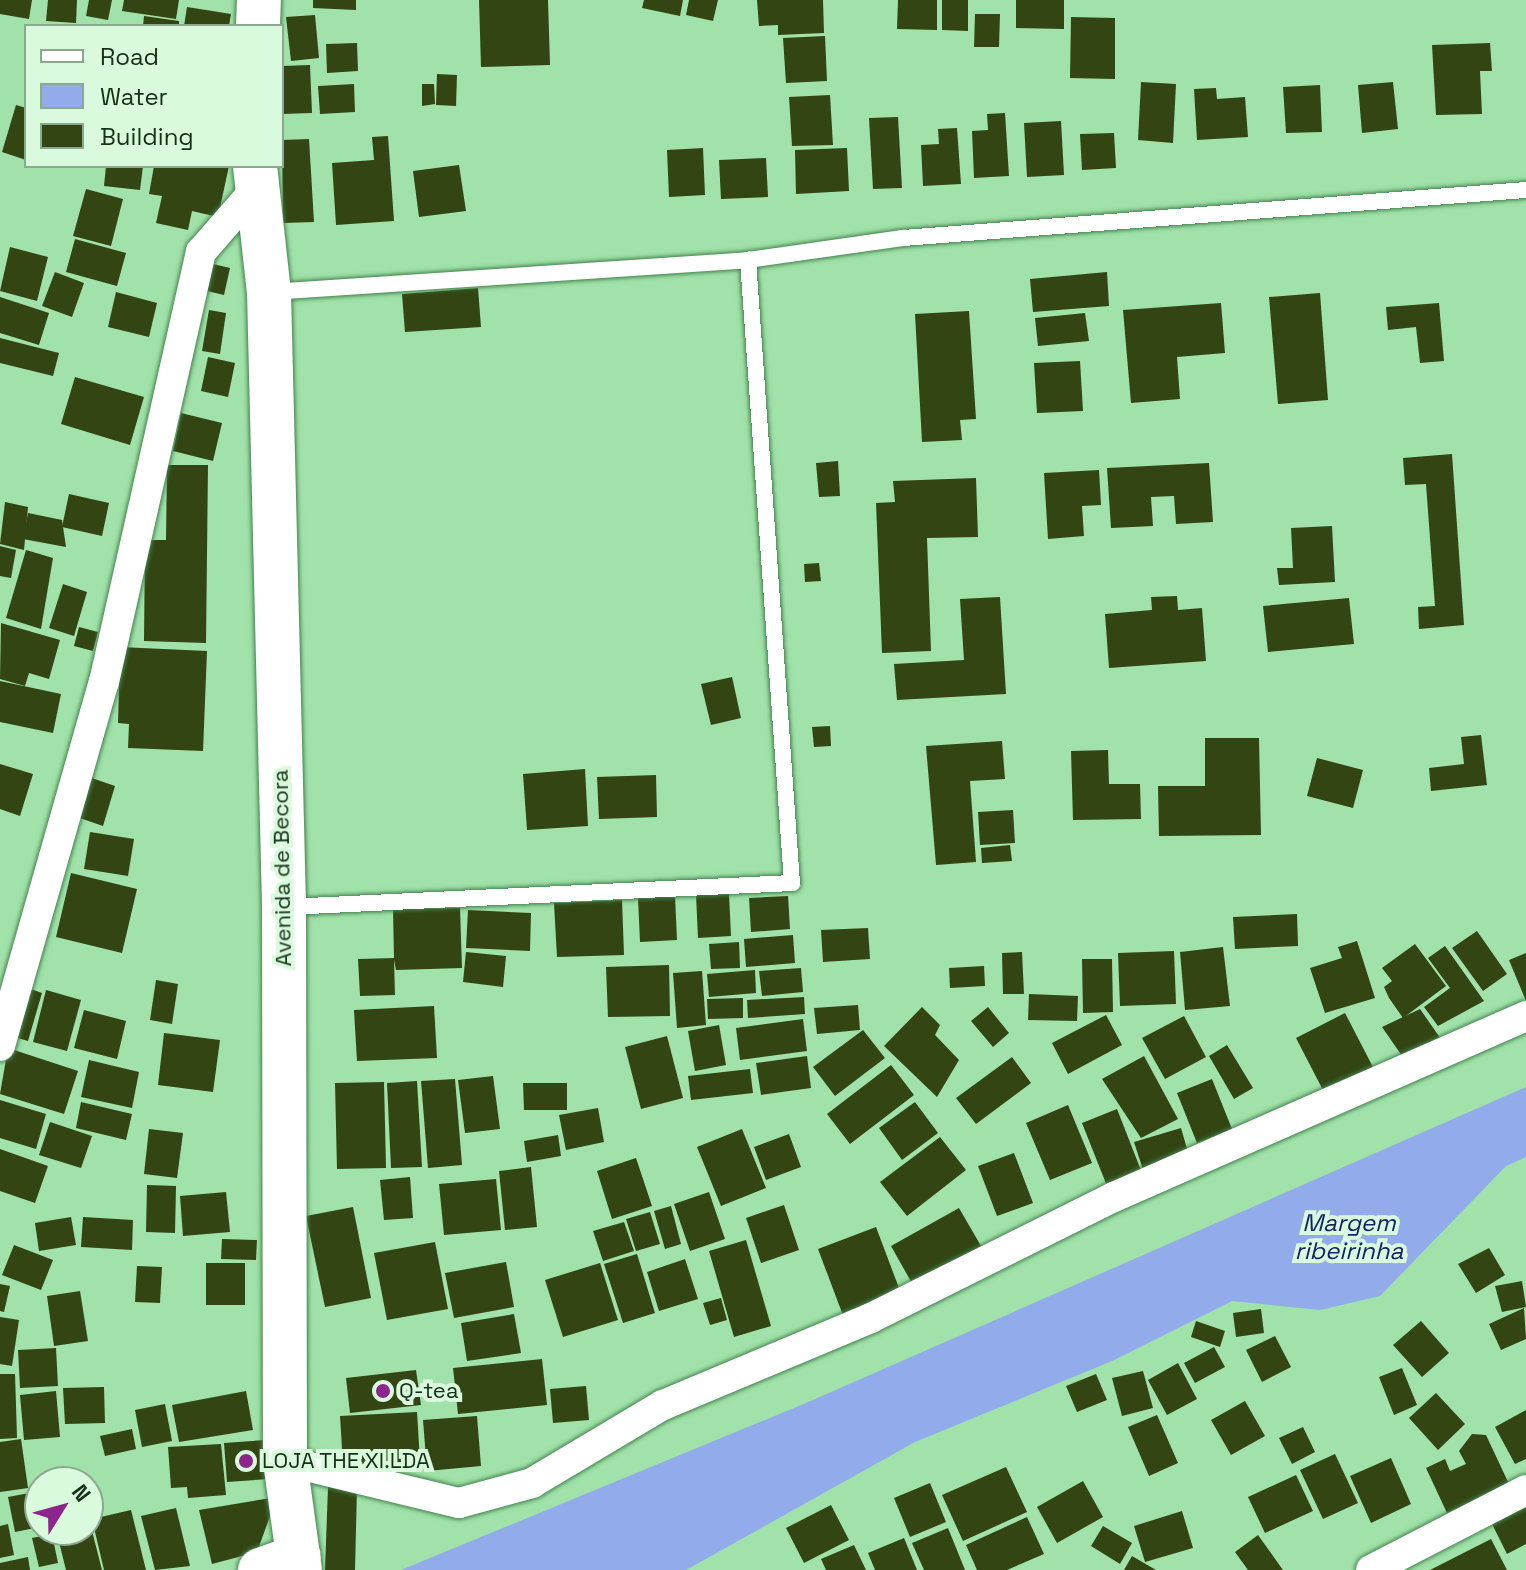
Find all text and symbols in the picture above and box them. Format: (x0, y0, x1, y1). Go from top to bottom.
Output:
legend (24, 24, 284, 168)
text: Road (100, 41, 159, 72)
text: Water (100, 81, 168, 112)
text: Building (100, 121, 194, 152)
street label: Avenida de Becora (267, 769, 297, 967)
water label: Margem ribeirinha (1295, 1209, 1403, 1265)
place label: Q-tea (399, 1378, 459, 1404)
marker: Q-tea (374, 1382, 392, 1400)
place label: LOJA THE XI.LDA (262, 1448, 431, 1474)
marker: LOJA THE XI.LDA (237, 1452, 255, 1470)
north arrow (24, 1466, 104, 1546)
text: N (66, 1478, 97, 1507)

